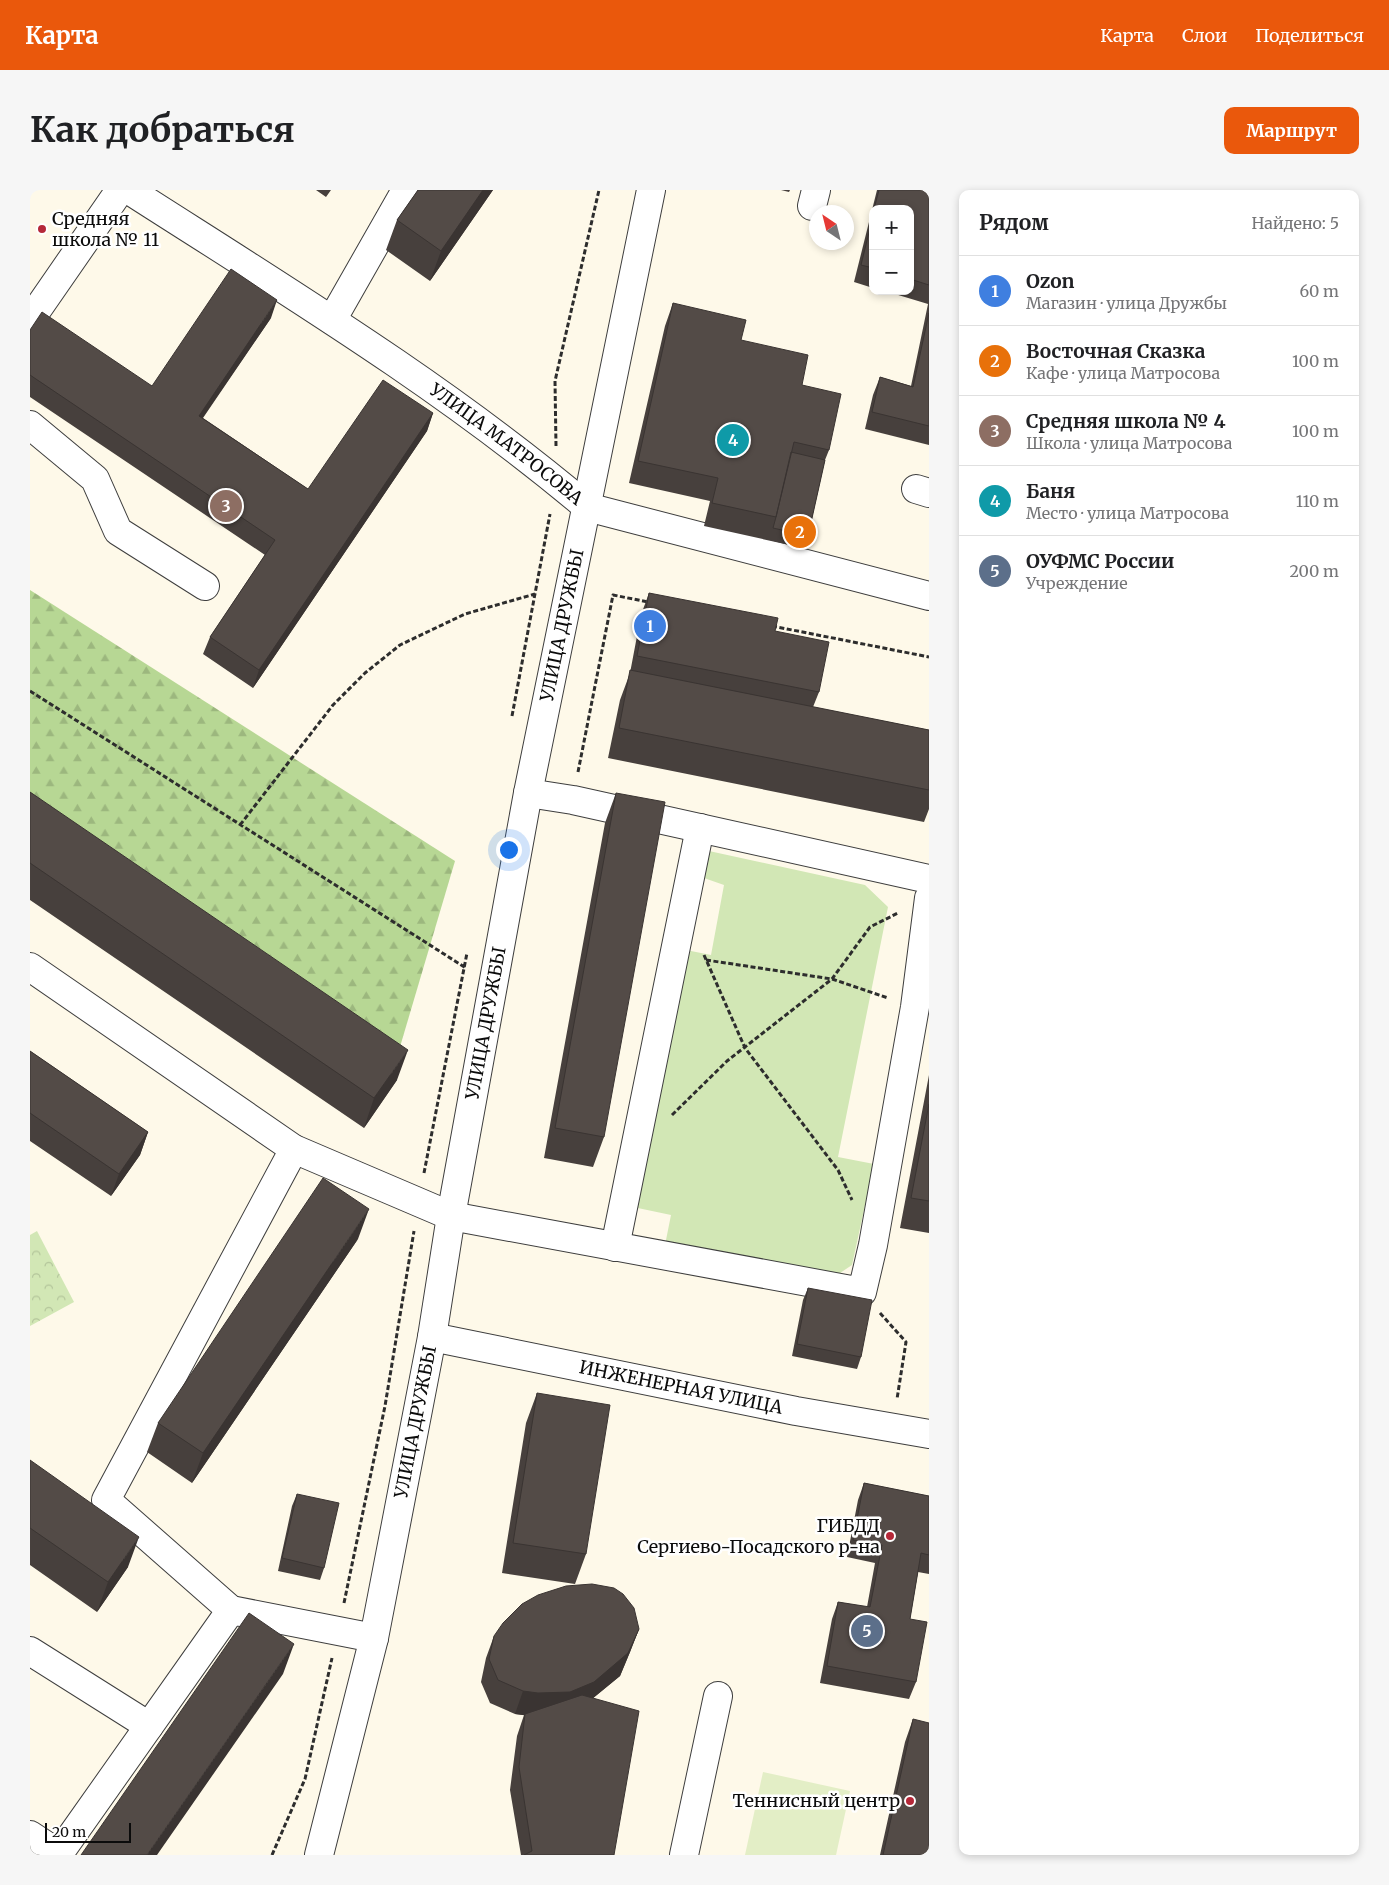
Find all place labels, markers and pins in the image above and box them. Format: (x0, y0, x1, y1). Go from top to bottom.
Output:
place label: Средняя школа № 11 (52, 207, 159, 251)
marker: Средняя школа № 11 (36, 223, 48, 235)
pin: 4 (717, 421, 749, 459)
pin: 3 (210, 487, 242, 525)
pin: 2 (784, 513, 816, 551)
pin: 1 (634, 607, 666, 645)
place label: ГИБДД Сергиево-Посадского р-на (637, 1514, 880, 1558)
marker: ГИБДД Сергиево-Посадского р-на (884, 1530, 896, 1542)
pin: 5 (851, 1612, 883, 1650)
place label: Теннисный центр (732, 1789, 900, 1812)
marker: Теннисный центр (904, 1795, 916, 1807)

